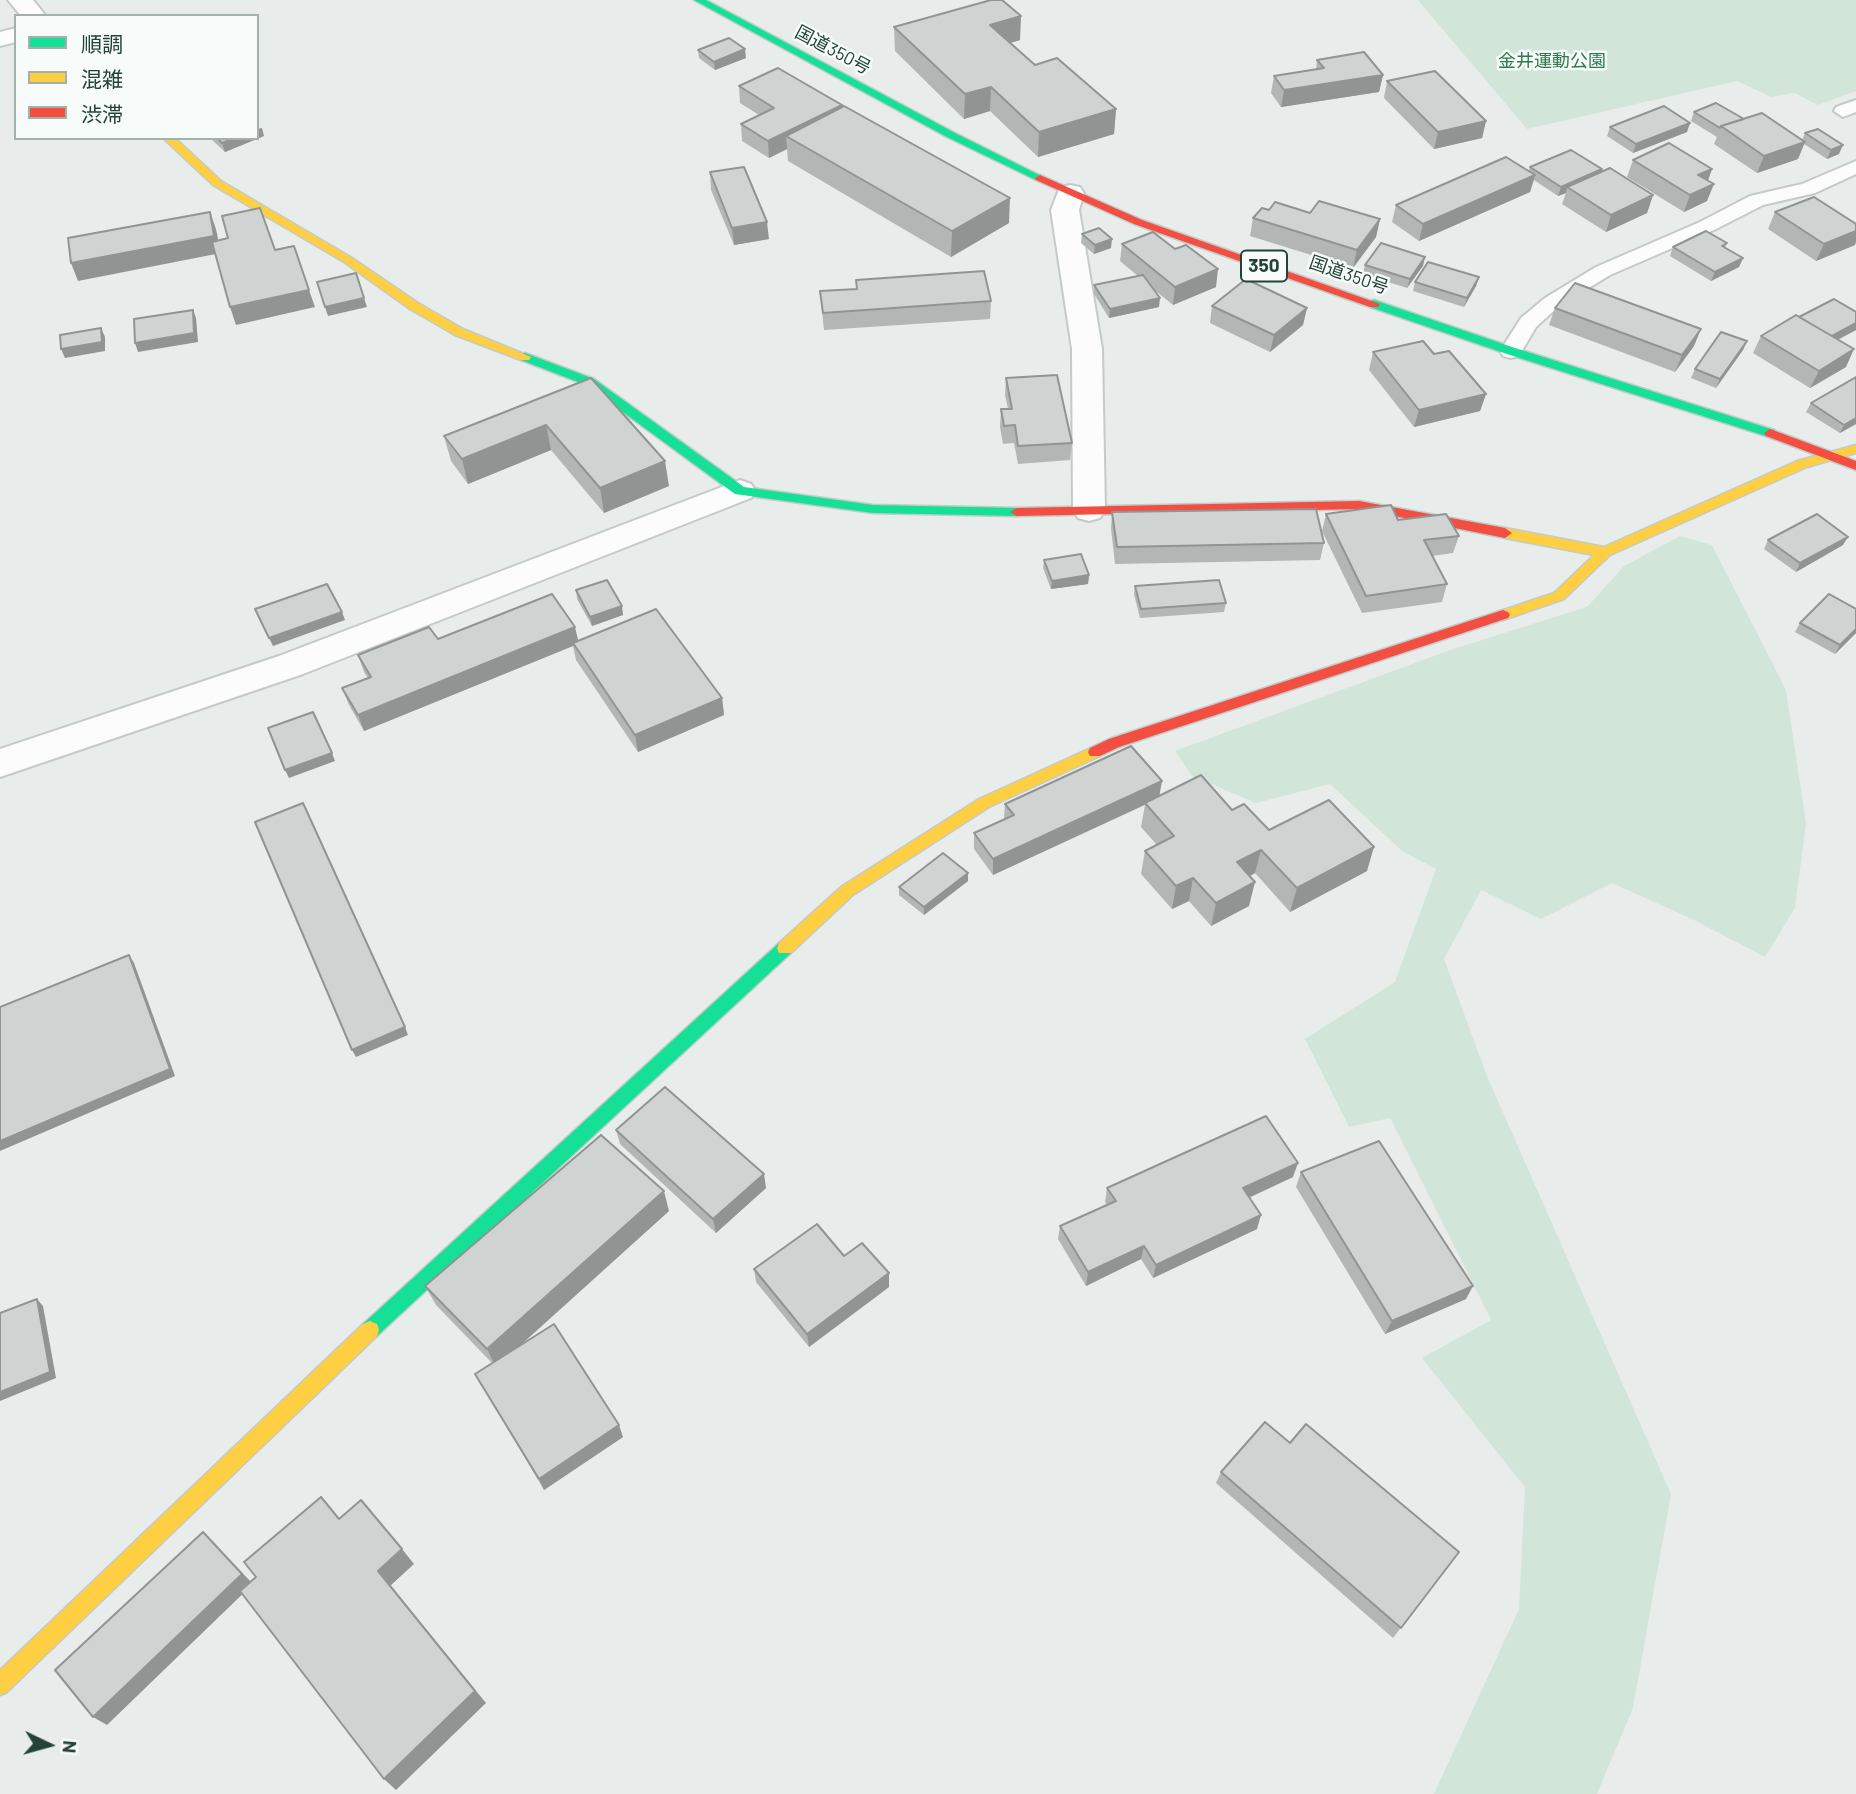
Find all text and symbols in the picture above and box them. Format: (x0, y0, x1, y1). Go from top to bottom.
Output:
legend (14, 14, 259, 140)
street label: 国道350号 (791, 21, 875, 79)
text: 順調 (81, 31, 123, 56)
park label: 金井運動公園 (1498, 50, 1606, 72)
text: 混雑 (81, 66, 123, 91)
text: 渋滞 (81, 101, 123, 126)
road number: 350 (1241, 250, 1287, 282)
street label: 国道350号 (1306, 251, 1392, 299)
north arrow (14, 1710, 84, 1780)
text: N (58, 1740, 82, 1754)

